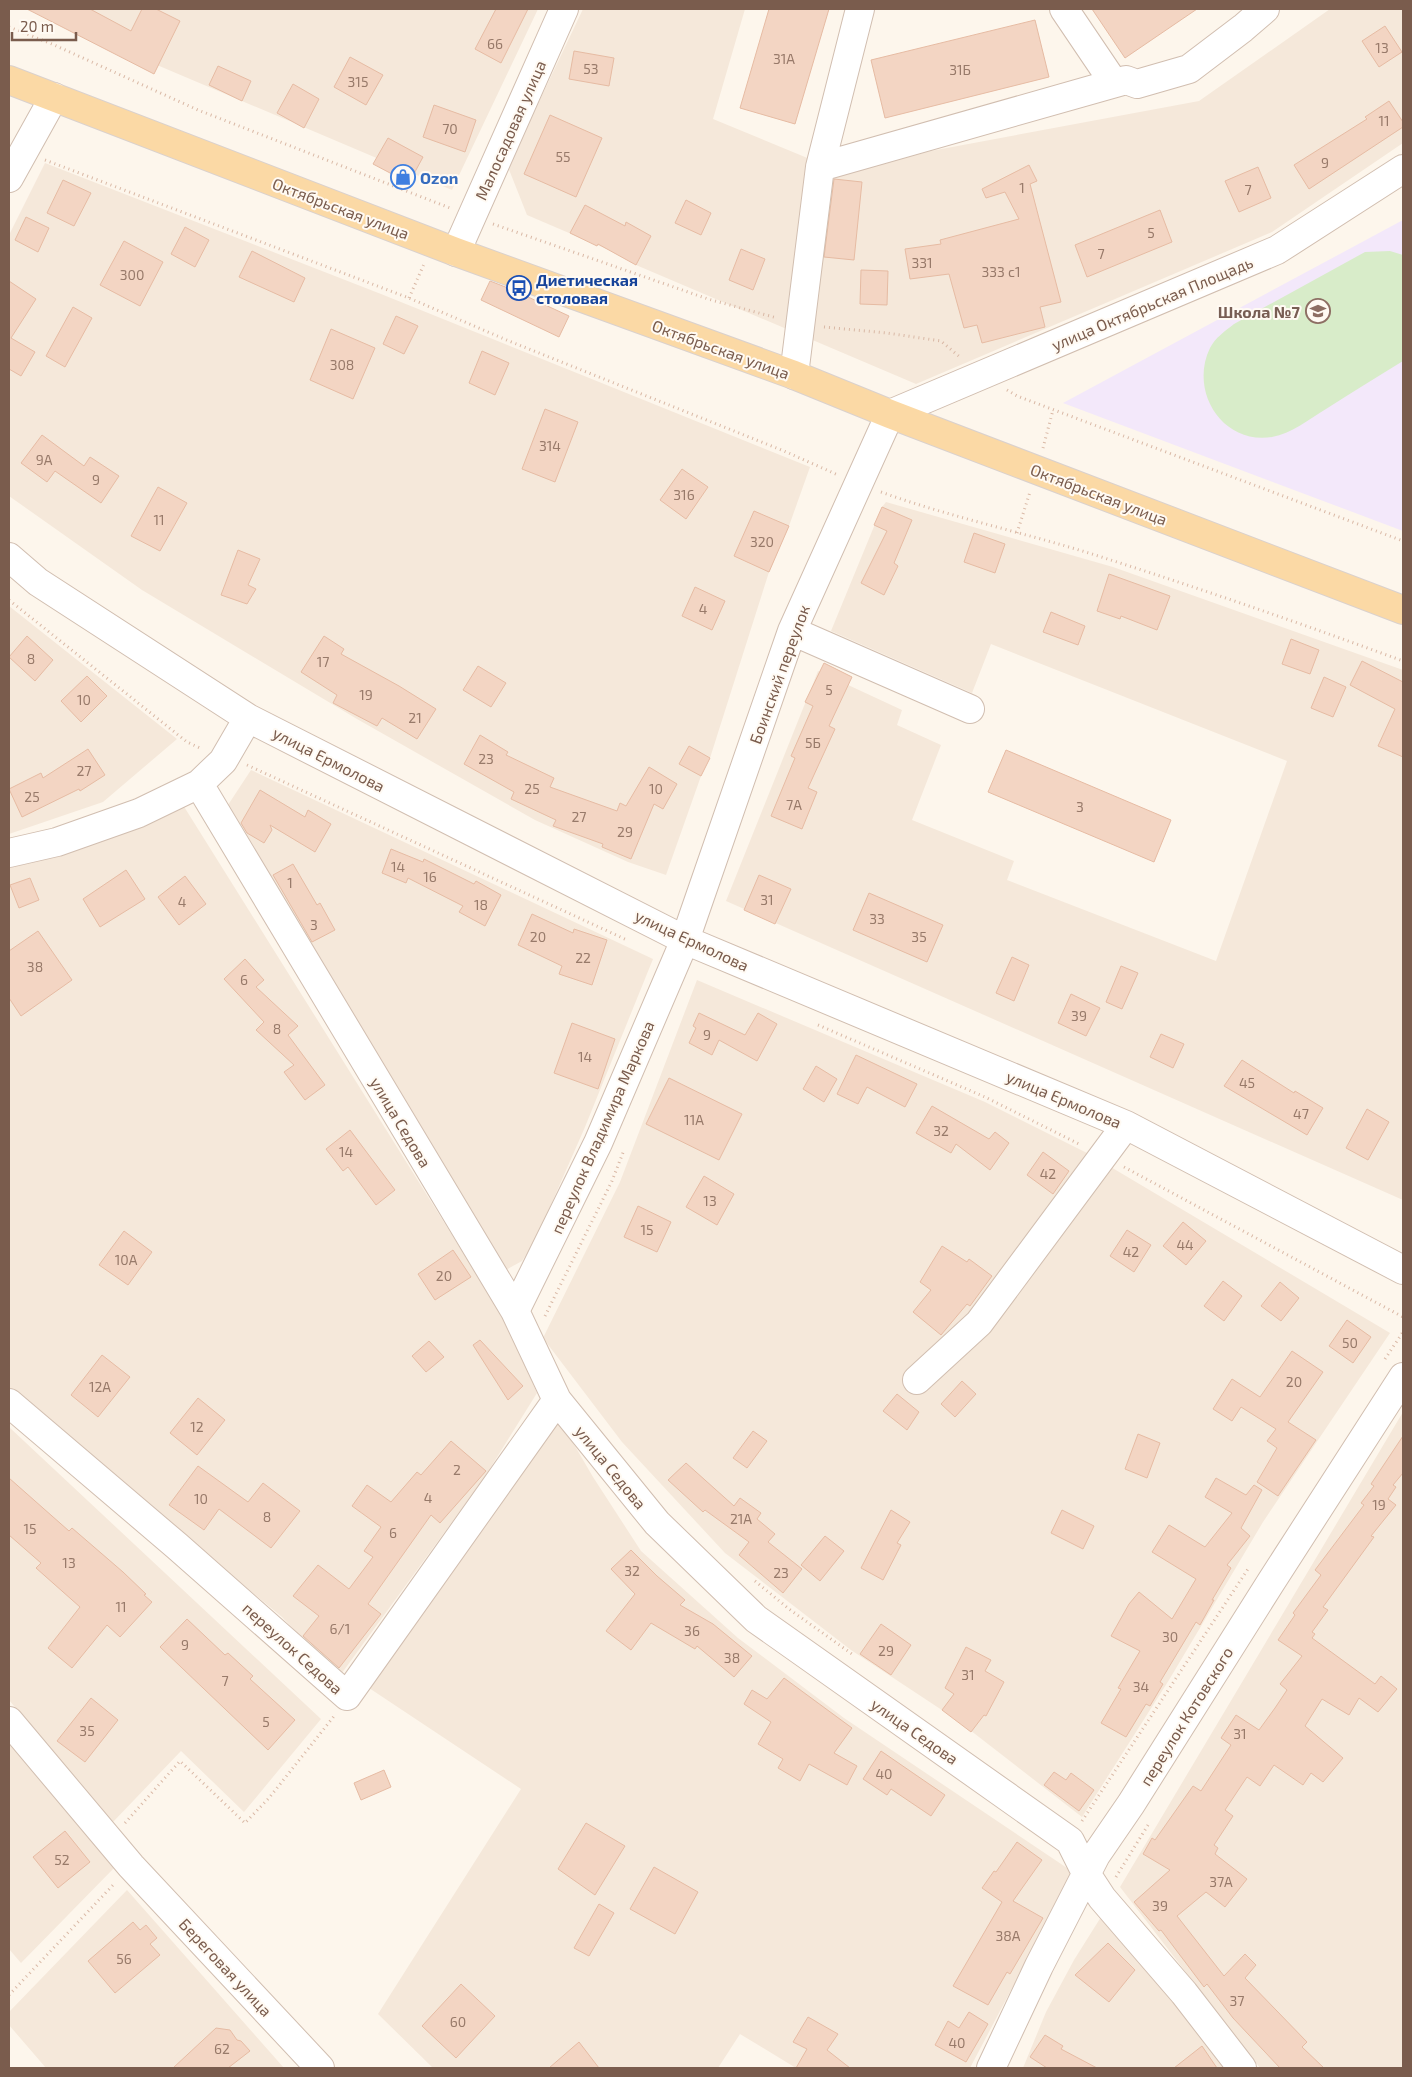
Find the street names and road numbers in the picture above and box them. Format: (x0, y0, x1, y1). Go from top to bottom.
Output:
street label: Малосадовая улица (471, 57, 550, 203)
street label: Октябрьская улица (270, 173, 412, 244)
street label: улица Октябрьская Площадь (1048, 252, 1256, 355)
street label: Октябрьская улица (649, 315, 792, 384)
street label: Октябрьская улица (1028, 459, 1170, 530)
street label: Боинский переулок (745, 601, 814, 746)
street label: улица Ермолова (269, 723, 388, 796)
street label: улица Ермолова (632, 905, 752, 976)
street label: переулок Владимира Маркова (546, 1018, 659, 1237)
street label: улица Ермолова (1003, 1066, 1124, 1133)
street label: улица Седова (366, 1073, 435, 1171)
street label: улица Седова (571, 1421, 650, 1513)
street label: переулок Седова (239, 1598, 347, 1699)
street label: переулок Котовского (1136, 1643, 1237, 1789)
street label: улица Седова (867, 1694, 962, 1769)
street label: Береговая улица (175, 1914, 276, 2021)

